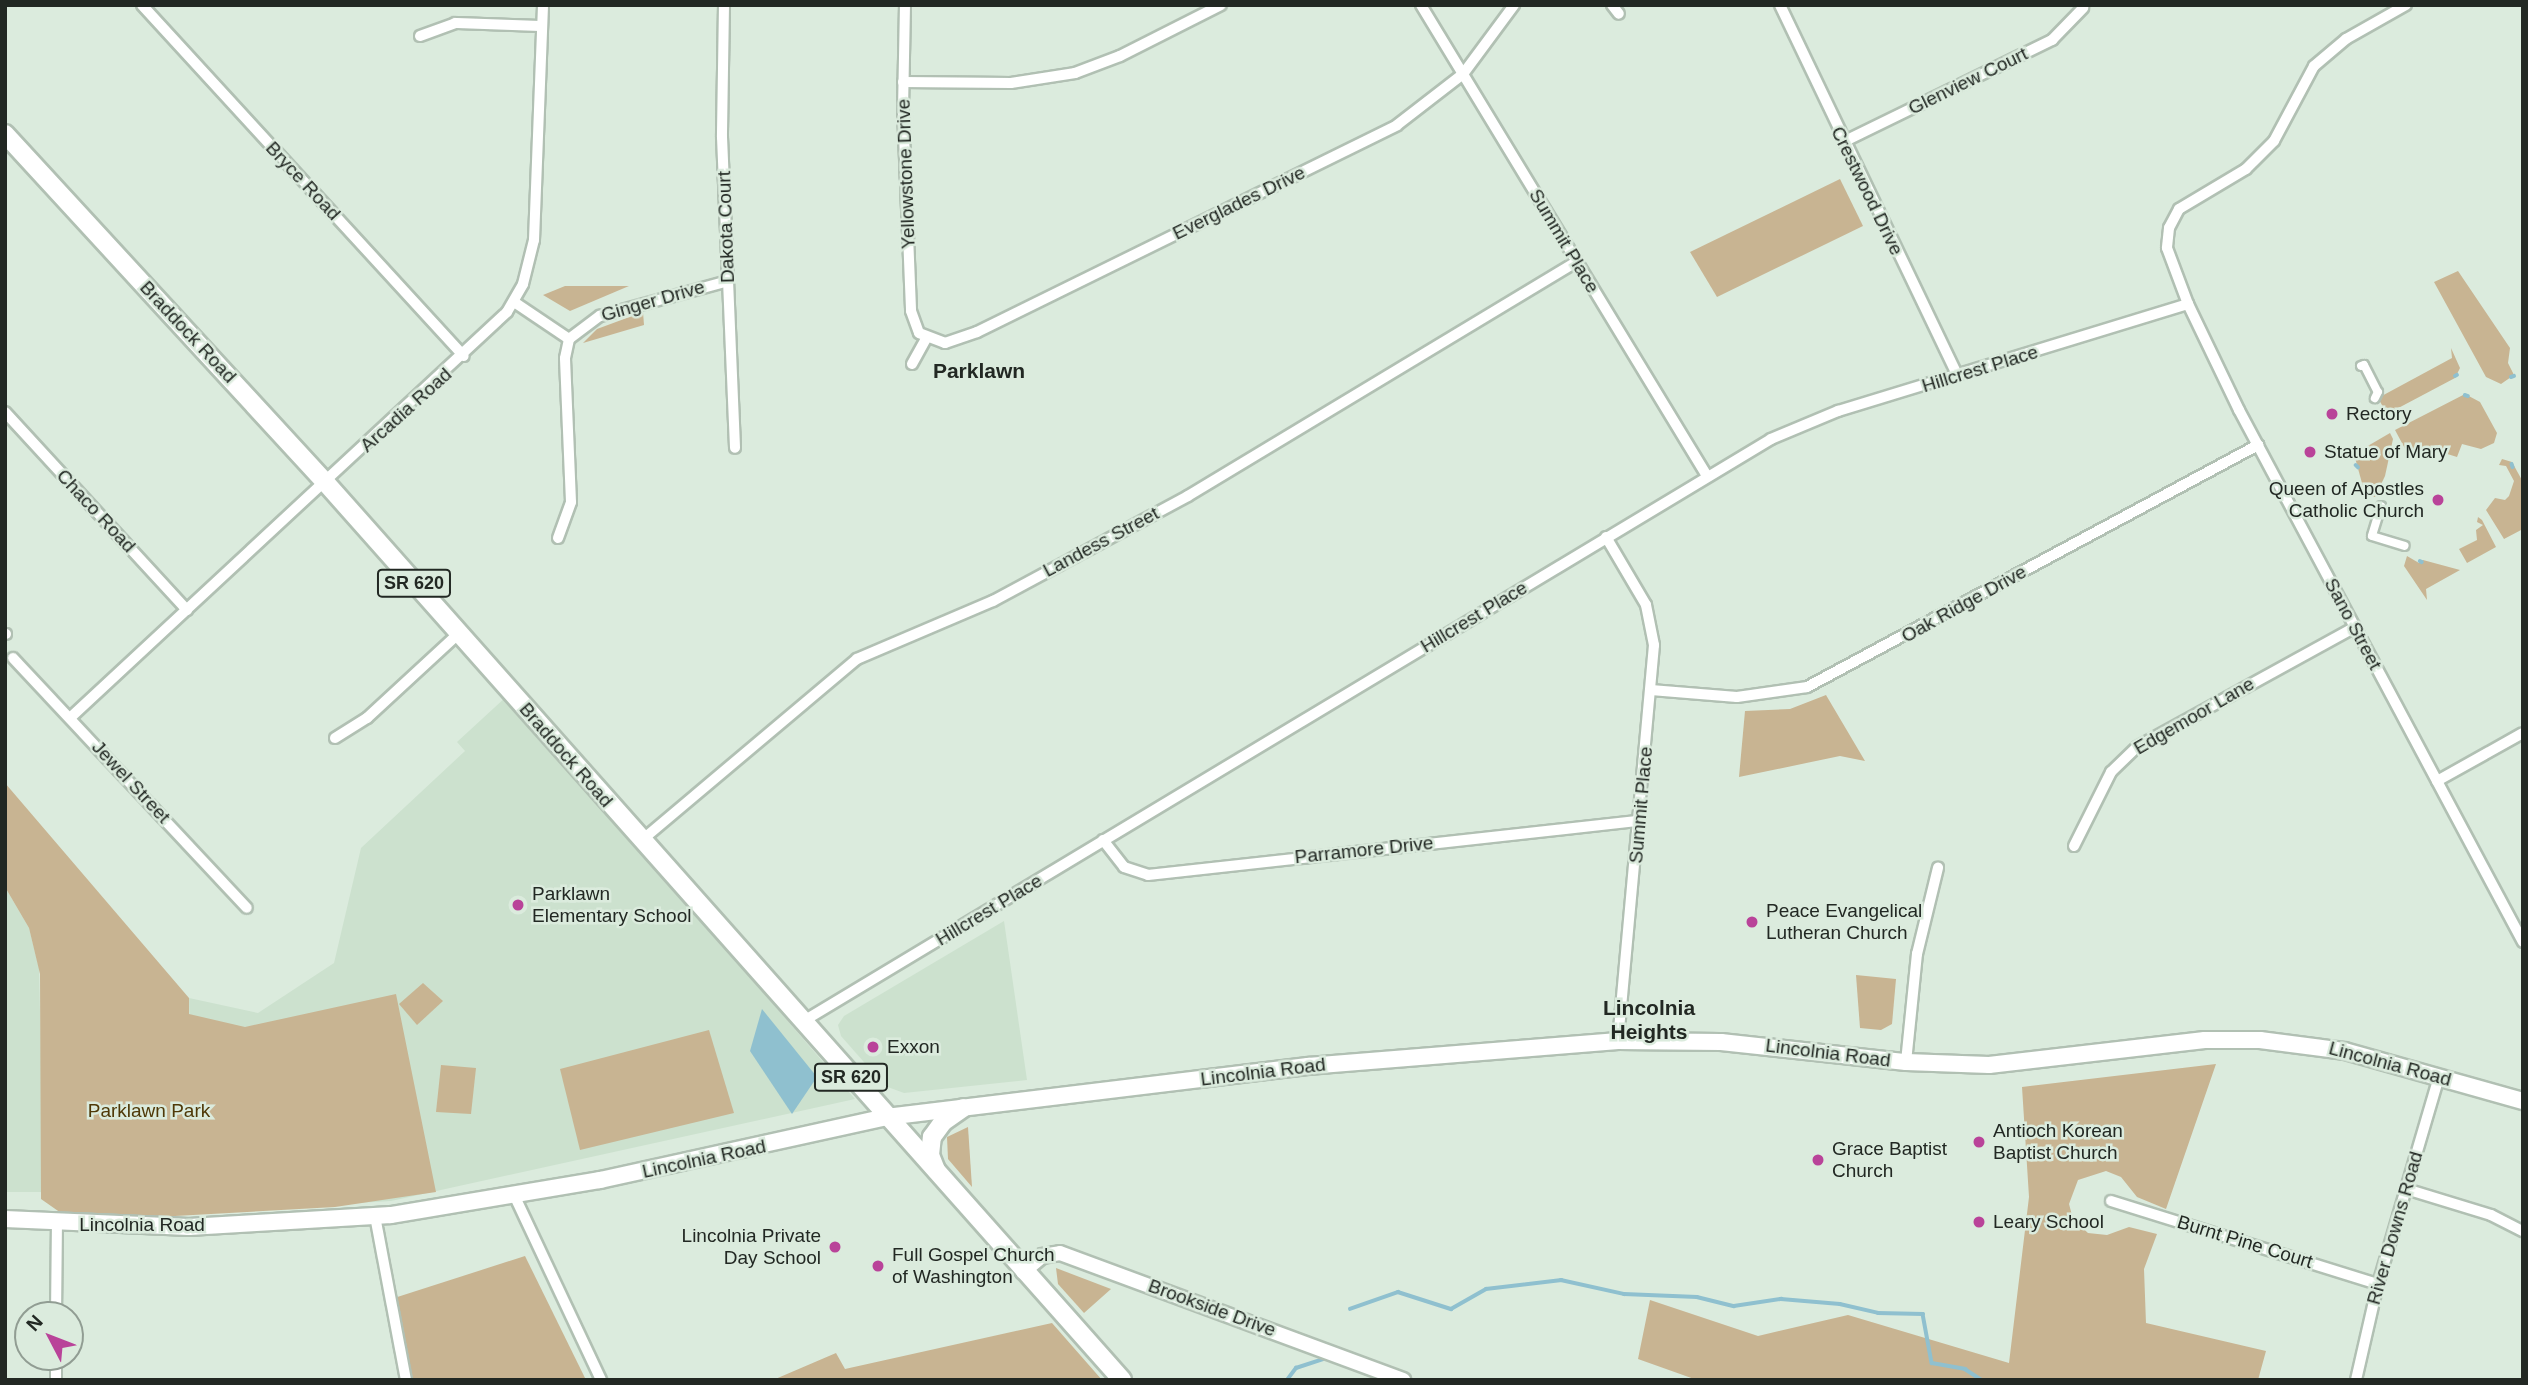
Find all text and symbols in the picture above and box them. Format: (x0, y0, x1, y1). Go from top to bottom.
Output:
street label: Glenview Court (1905, 42, 2031, 120)
street label: Yellowstone Drive (892, 98, 920, 250)
street label: Crestwood Drive (1826, 123, 1908, 259)
street label: Bryce Road (261, 137, 345, 225)
street label: Everglades Drive (1169, 161, 1309, 245)
street label: Dakota Court (713, 171, 739, 283)
street label: Summit Place (1524, 185, 1604, 297)
street label: Ginger Drive (599, 275, 707, 327)
street label: Braddock Road (135, 276, 241, 388)
street label: Hillcrest Place (1919, 341, 2041, 397)
district label: Parklawn (933, 358, 1025, 384)
street label: Arcadia Road (356, 363, 456, 457)
place label: Rectory (2346, 403, 2411, 425)
marker: Rectory (2324, 406, 2340, 422)
place label: Statue of Mary (2324, 441, 2448, 463)
marker: Statue of Mary (2302, 444, 2318, 460)
street label: Chaco Road (52, 465, 140, 557)
place label: Queen of Apostles Catholic Church (2268, 478, 2424, 522)
marker: Queen of Apostles Catholic Church (2430, 492, 2446, 508)
street label: Landess Street (1039, 502, 1163, 582)
street label: Oak Ridge Drive (1898, 560, 2030, 648)
road number: SR 620 (376, 568, 452, 598)
street label: Sano Street (2319, 574, 2387, 674)
street label: Hillcrest Place (1417, 576, 1531, 658)
street label: Edgemoor Lane (2130, 672, 2258, 760)
street label: Braddock Road (514, 698, 618, 812)
street label: Jewel Street (87, 736, 175, 828)
street label: Summit Place (1625, 746, 1657, 864)
street label: Parramore Drive (1294, 831, 1434, 869)
street label: Hillcrest Place (932, 869, 1046, 951)
place label: Parklawn Elementary School (532, 883, 691, 927)
marker: Parklawn Elementary School (510, 897, 526, 913)
place label: Peace Evangelical Lutheran Church (1766, 900, 1922, 944)
marker: Peace Evangelical Lutheran Church (1744, 914, 1760, 930)
district label: Lincolnia Heights (1603, 995, 1695, 1045)
street label: Lincolnia Road (1764, 1034, 1892, 1072)
place label: Exxon (887, 1036, 940, 1058)
street label: Lincolnia Road (2326, 1037, 2454, 1091)
marker: Exxon (865, 1039, 881, 1055)
street label: Lincolnia Road (1199, 1053, 1327, 1091)
road number: SR 620 (812, 1062, 890, 1092)
park label: Parklawn Park (88, 1100, 210, 1122)
place label: Antioch Korean Baptist Church (1993, 1120, 2123, 1164)
marker: Antioch Korean Baptist Church (1971, 1134, 1987, 1150)
street label: Lincolnia Road (640, 1135, 768, 1183)
place label: Grace Baptist Church (1832, 1138, 1947, 1182)
street label: River Downs Road (2362, 1149, 2428, 1307)
marker: Grace Baptist Church (1810, 1152, 1826, 1168)
place label: Leary School (1993, 1211, 2104, 1233)
street label: Burnt Pine Court (2175, 1211, 2315, 1273)
street label: Lincolnia Road (79, 1214, 205, 1236)
marker: Leary School (1971, 1214, 1987, 1230)
place label: Lincolnia Private Day School (682, 1225, 821, 1269)
marker: Lincolnia Private Day School (827, 1239, 843, 1255)
place label: Full Gospel Church of Washington (892, 1244, 1055, 1288)
marker: Full Gospel Church of Washington (870, 1258, 886, 1274)
street label: Brookside Drive (1145, 1274, 1279, 1342)
north arrow (14, 1301, 84, 1371)
text: N (22, 1311, 47, 1335)

